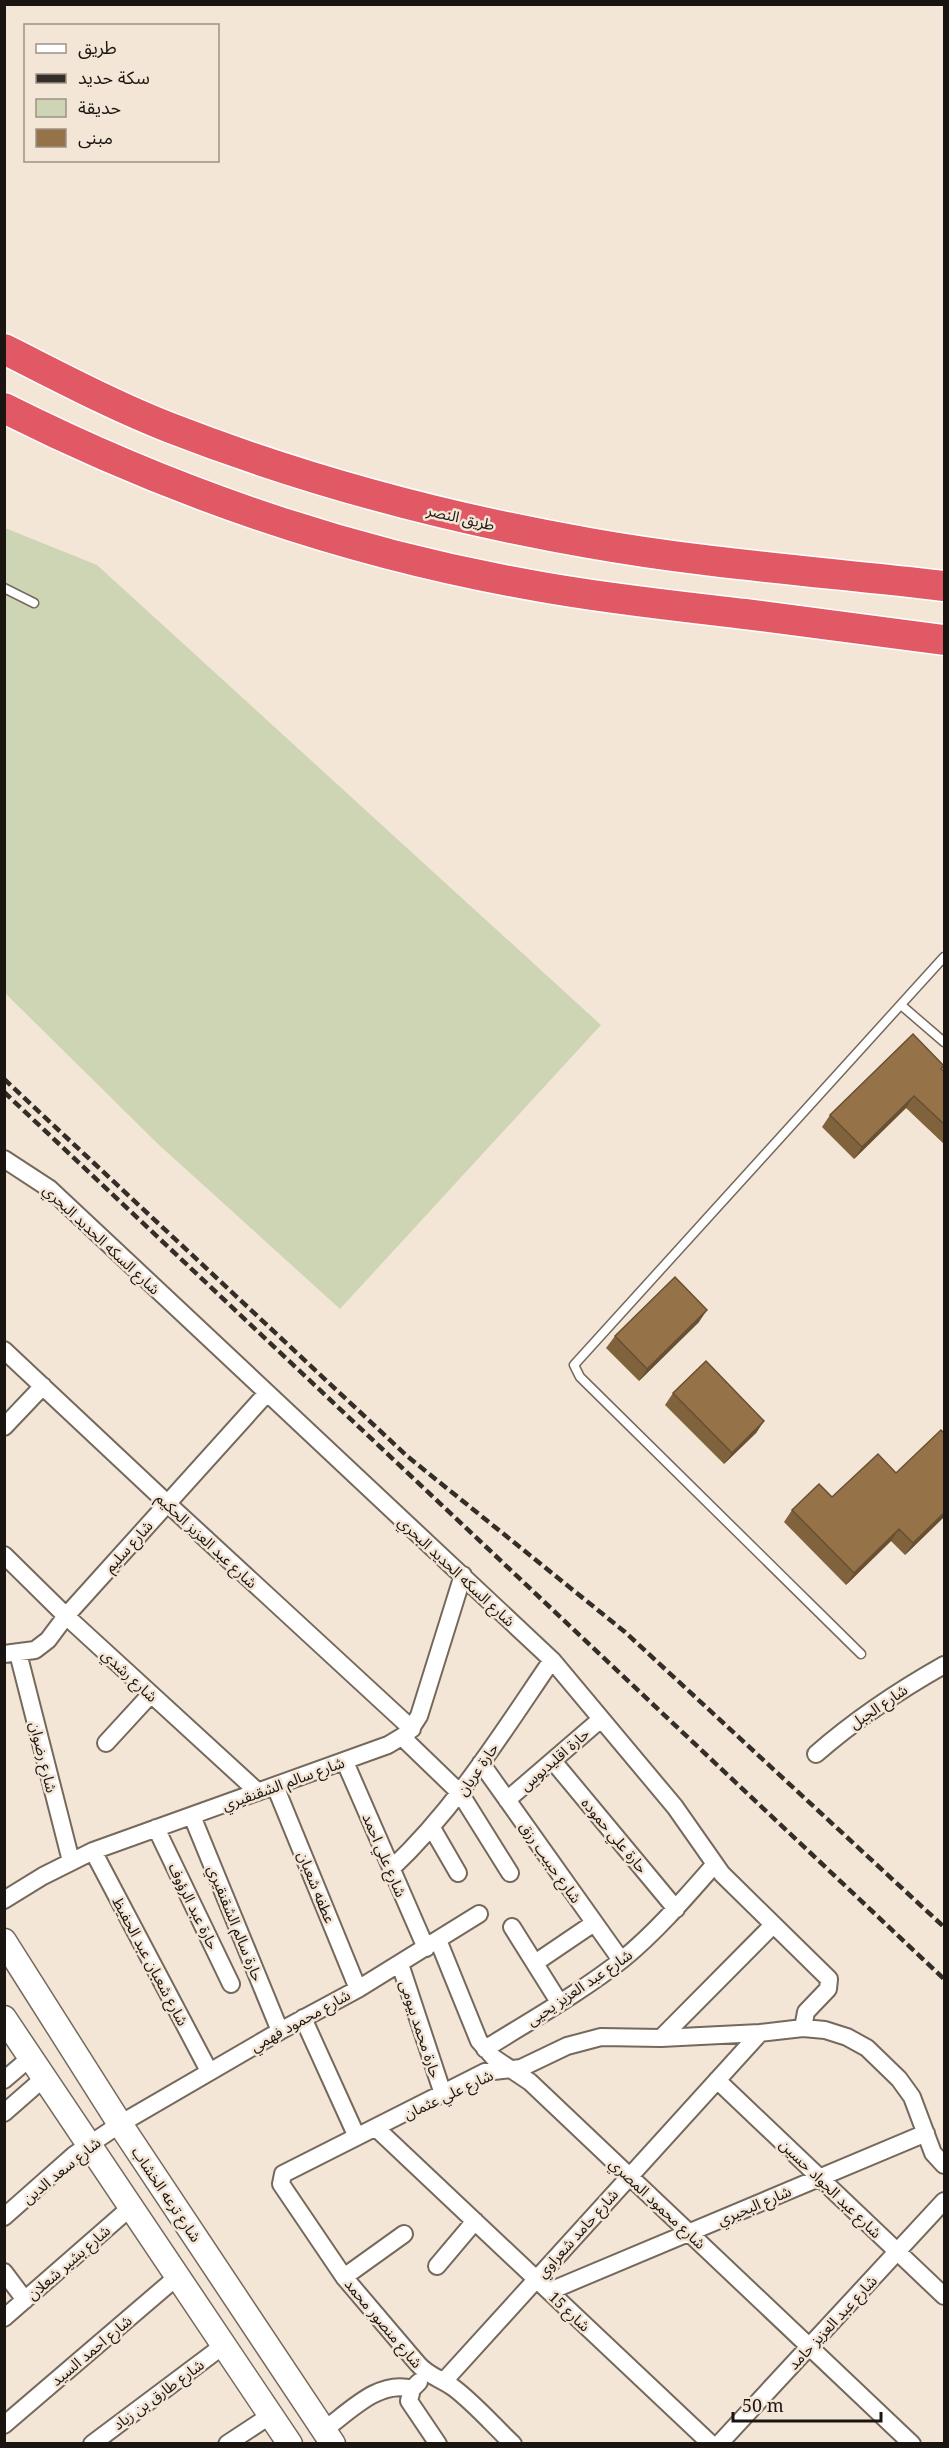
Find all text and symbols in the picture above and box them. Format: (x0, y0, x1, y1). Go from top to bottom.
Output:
legend (24, 24, 219, 162)
text: طريق (78, 35, 117, 59)
text: سكة حديد (78, 65, 150, 89)
text: حديقة (78, 95, 121, 119)
text: مبنى (78, 125, 113, 149)
street label: طريق النصر (424, 499, 497, 535)
street label: شارع السكه الحديد البحري (37, 1179, 165, 1301)
street label: شارع عبد العزيز الحكيم (150, 1488, 262, 1595)
street label: شارع السكه الحديد البحري (392, 1511, 520, 1633)
street label: شارع سليم (99, 1516, 159, 1578)
street label: شارع رشدي (96, 1644, 162, 1708)
street label: شارع الجبل (845, 1679, 913, 1735)
street label: شارع رضوان (23, 1719, 63, 1796)
street label: حارة اقليديوس (515, 1723, 593, 1795)
street label: حارة عريان (452, 1738, 503, 1799)
street label: شارع سالم الشقنقيري (219, 1752, 348, 1817)
street label: حارة علي حموده (576, 1793, 653, 1879)
street label: شارع علي احمد (356, 1810, 412, 1901)
street label: شارع حبيب رزق (513, 1817, 587, 1909)
street label: عطفه شعبان (293, 1848, 341, 1926)
street label: حارة عبد الرؤوف (164, 1859, 224, 1953)
street label: حارة سالم الشقنقيري (201, 1862, 268, 1985)
street label: شارع شعبان عبد الحفيظ (106, 1893, 194, 2031)
street label: شارع عبد العزيز يحيى (522, 1944, 638, 2032)
street label: حارة محمد بيومى (396, 1978, 446, 2081)
street label: شارع محمود فهمي (246, 1984, 355, 2058)
street label: شارع علي عثمان (400, 2064, 497, 2126)
street label: شارع سعد الدين (18, 2132, 106, 2210)
street label: شارع عبد الجواد حسين (774, 2134, 887, 2244)
street label: شارع ترعه الخشاب (125, 2142, 206, 2247)
street label: شارع محمود المصري (603, 2153, 711, 2255)
street label: شارع البحيري (714, 2180, 795, 2232)
street label: شارع حامد شعراوي (532, 2184, 625, 2284)
street label: شارع بشير شعلان (22, 2220, 116, 2306)
street label: شارع عبد العزيز حامد (783, 2270, 883, 2375)
street label: شارع منصور محمد (338, 2274, 427, 2374)
street label: شارع 15 (543, 2287, 595, 2338)
street label: شارع احمد السيد (46, 2310, 138, 2392)
street label: شارع طارق بن زياد (108, 2354, 210, 2436)
scale bar (733, 2385, 882, 2423)
text: 50 m (742, 2393, 784, 2417)

